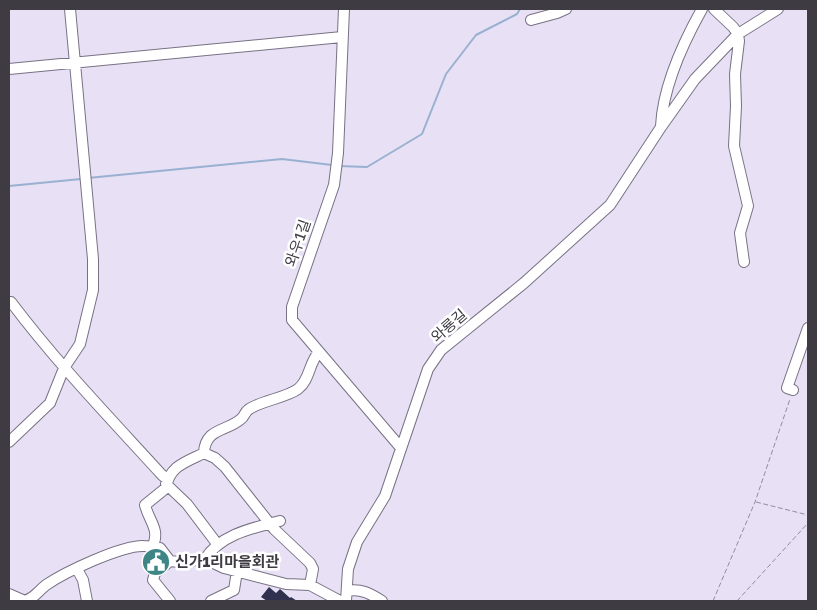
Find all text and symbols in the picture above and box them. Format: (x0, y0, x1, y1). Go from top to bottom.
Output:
street label: 와우1길 (281, 217, 313, 269)
street label: 와룡길 (427, 305, 470, 346)
public building icon: 신가1리마을회관 (141, 547, 171, 577)
place label: 신가1리마을회관 (175, 552, 280, 570)

